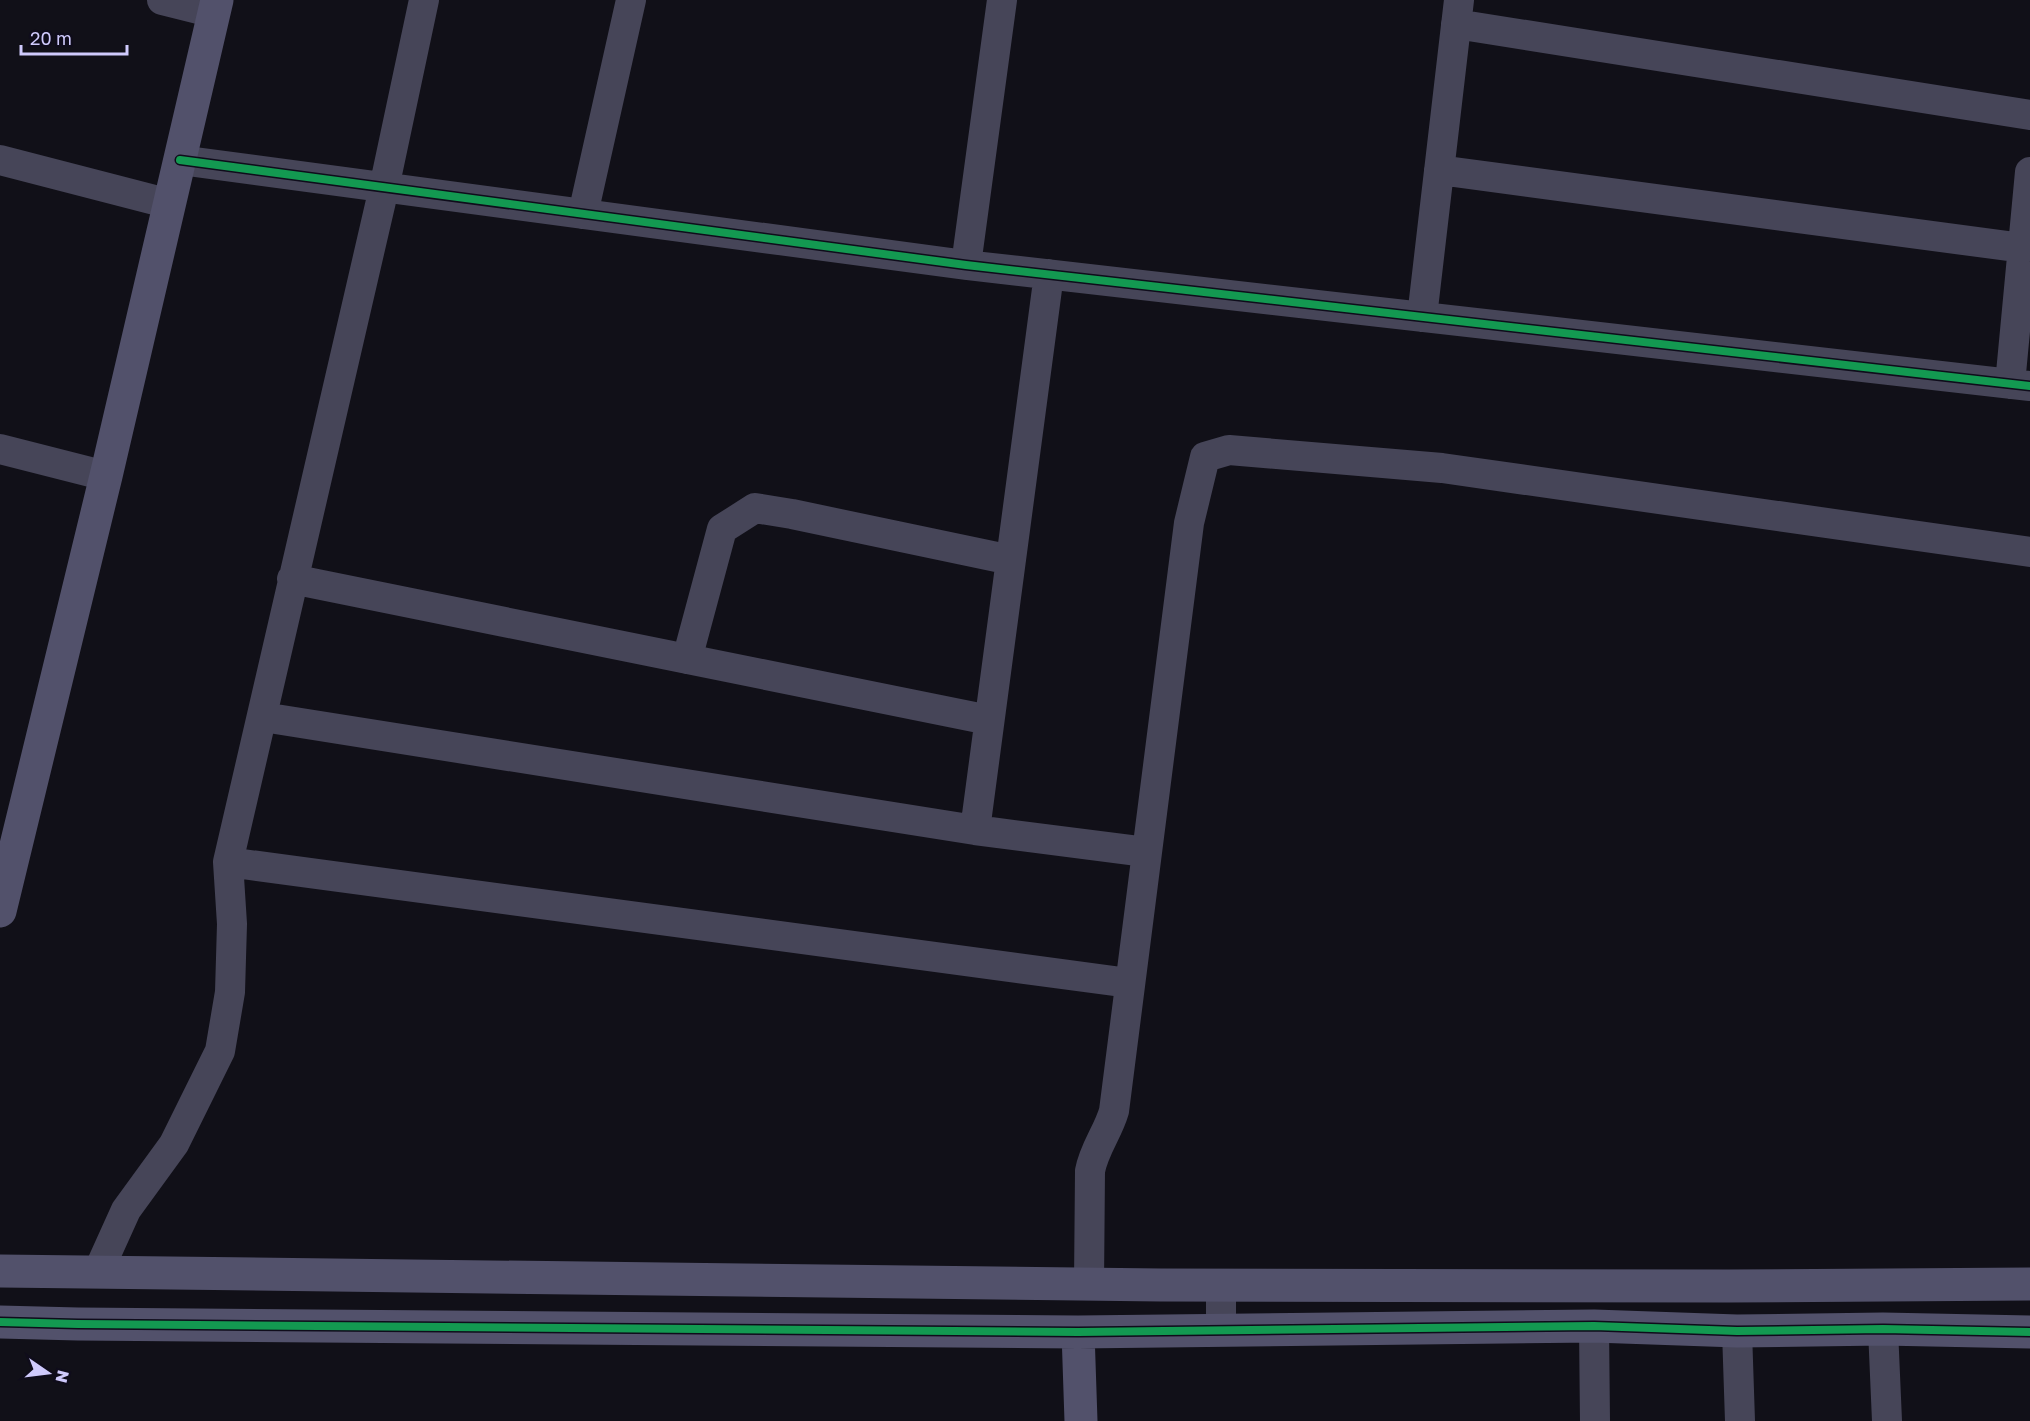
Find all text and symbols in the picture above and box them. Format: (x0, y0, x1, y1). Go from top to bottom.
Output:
scale bar (21, 18, 128, 56)
text: 20 m (30, 27, 72, 49)
north arrow (18, 1343, 78, 1403)
text: N (51, 1368, 74, 1385)

